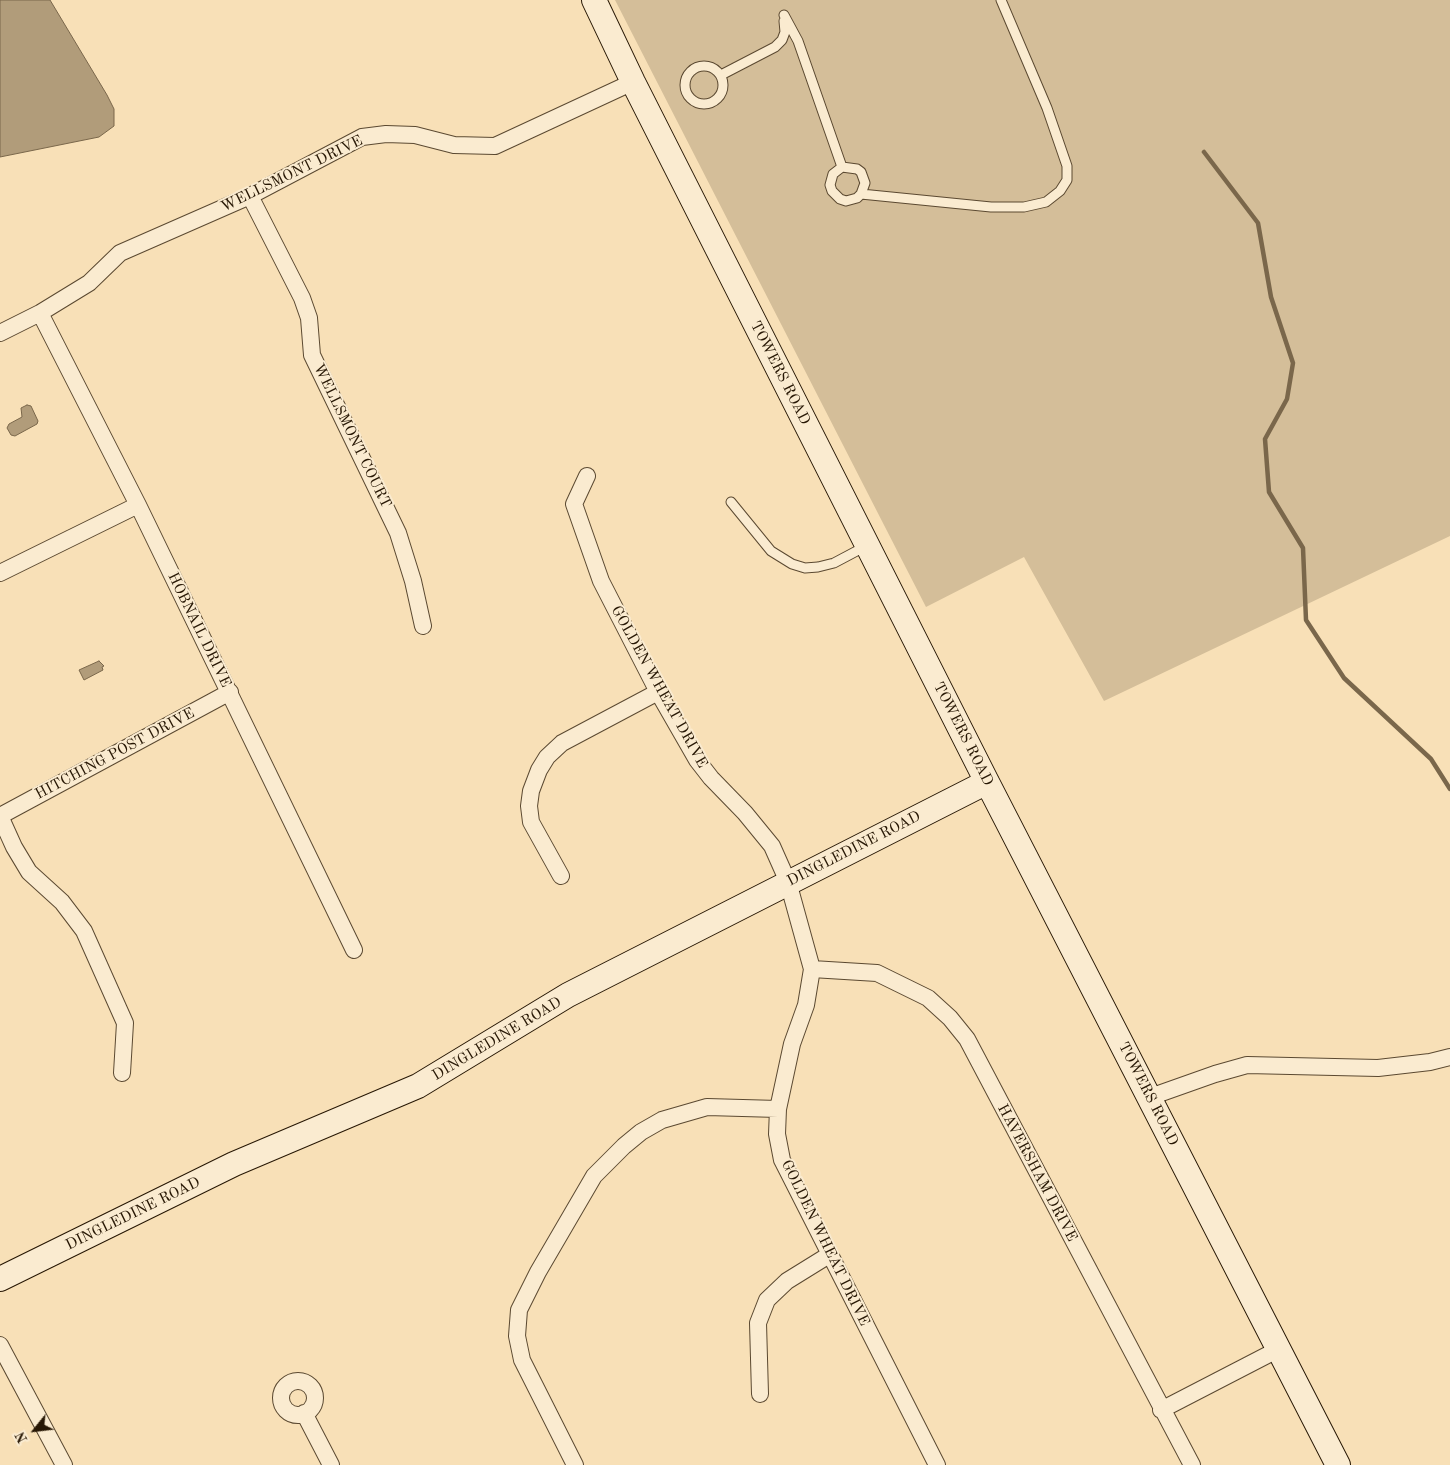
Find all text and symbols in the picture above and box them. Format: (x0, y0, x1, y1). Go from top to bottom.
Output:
street label: WELLSMONT DRIVE (218, 132, 366, 216)
street label: TOWERS ROAD (746, 318, 814, 428)
street label: WELLSMONT COURT (309, 361, 395, 511)
street label: HOBNAIL DRIVE (163, 570, 235, 690)
street label: GOLDEN WHEAT DRIVE (607, 603, 711, 771)
street label: TOWERS ROAD (929, 679, 997, 789)
street label: HITCHING POST DRIVE (32, 704, 198, 804)
street label: DINGLEDINE ROAD (784, 807, 924, 891)
street label: DINGLEDINE ROAD (429, 993, 565, 1085)
street label: TOWERS ROAD (1114, 1039, 1182, 1149)
street label: HAVERSHAM DRIVE (993, 1101, 1081, 1245)
street label: GOLDEN WHEAT DRIVE (777, 1157, 873, 1329)
street label: DINGLEDINE ROAD (63, 1174, 203, 1254)
north arrow (10, 1405, 60, 1455)
text: N (13, 1429, 31, 1445)

